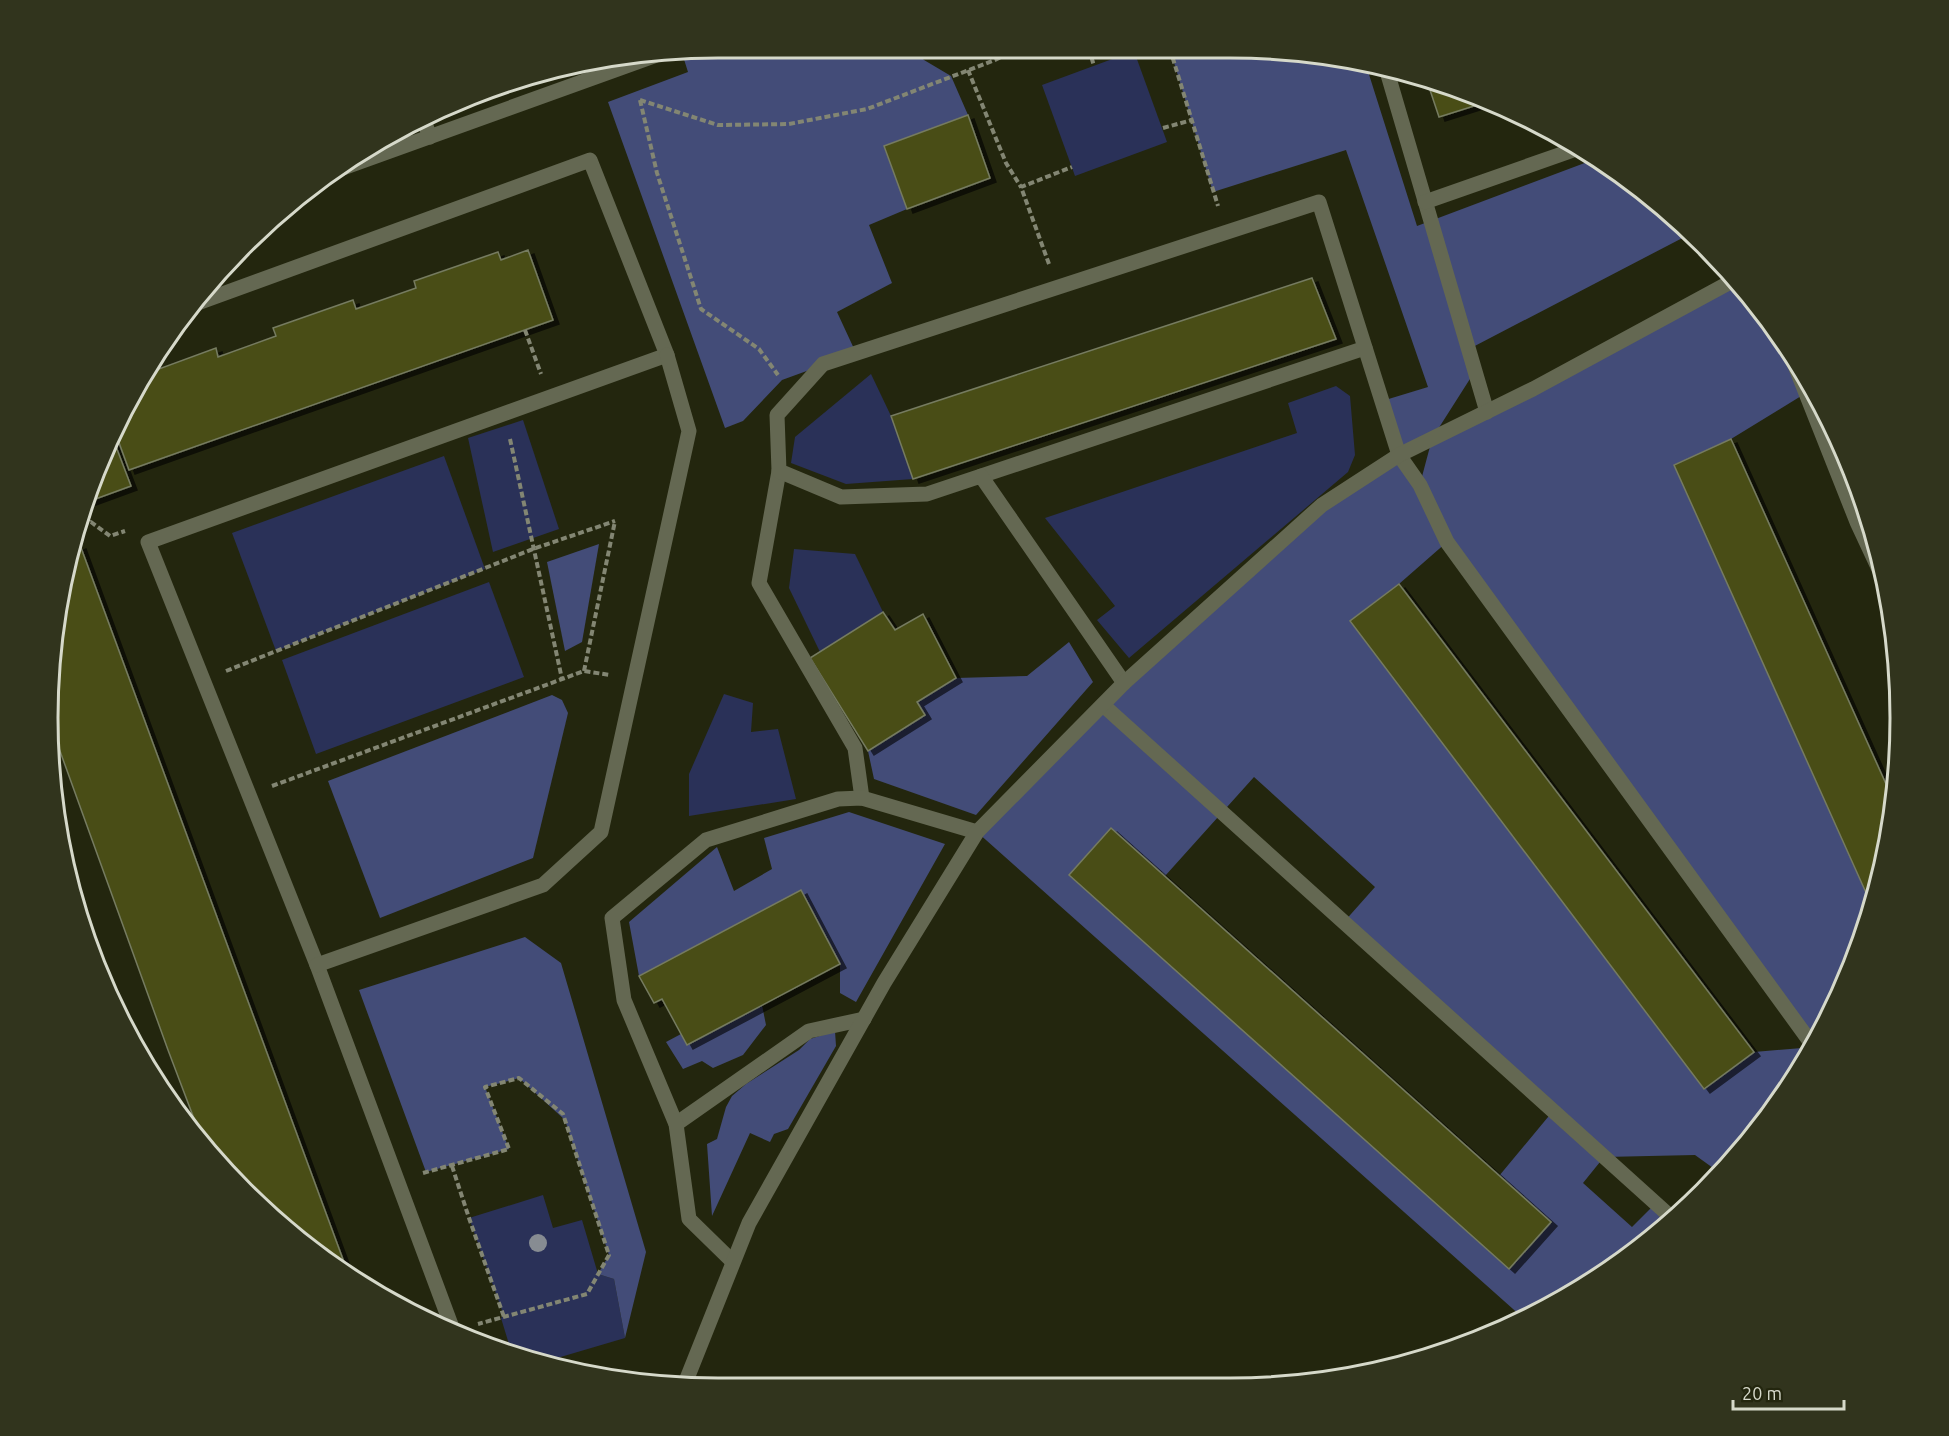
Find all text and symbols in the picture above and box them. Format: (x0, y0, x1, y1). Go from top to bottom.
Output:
scale bar (1733, 1373, 1844, 1411)
text: 20 m (1742, 1383, 1782, 1403)

